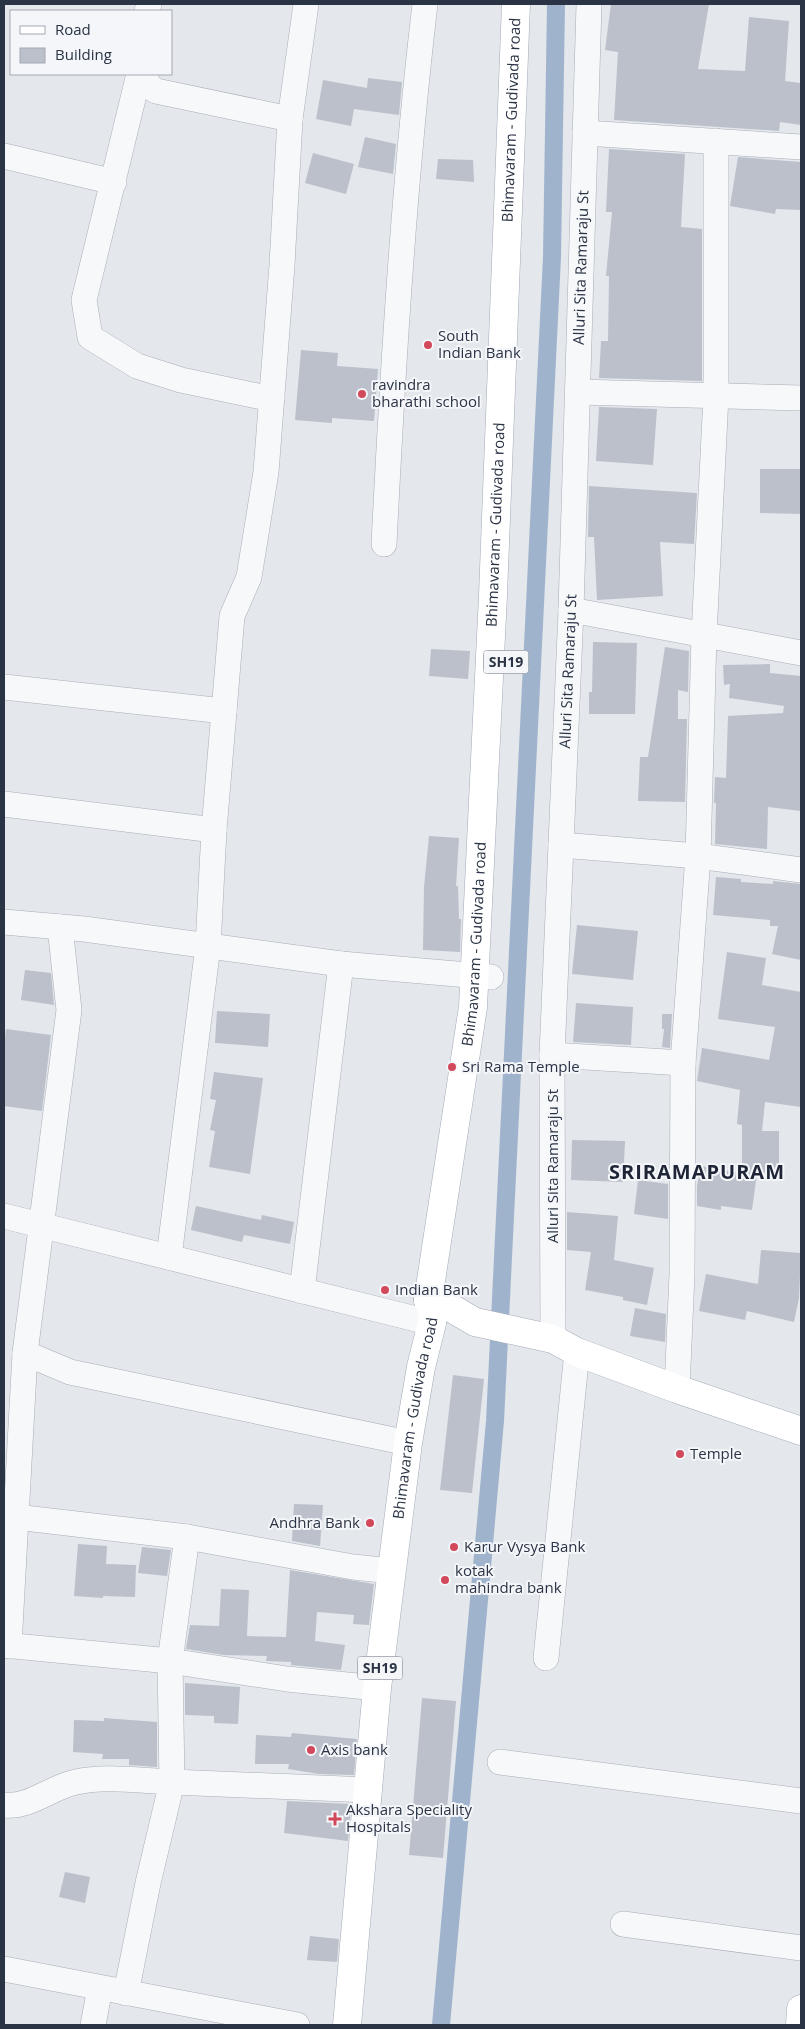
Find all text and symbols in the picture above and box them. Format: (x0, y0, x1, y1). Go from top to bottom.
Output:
legend (10, 10, 172, 75)
street label: Bhimavaram - Gudivada road (497, 17, 524, 223)
text: Road (55, 19, 91, 39)
text: Building (55, 44, 112, 64)
street label: Alluri Sita Ramaraju St (568, 190, 592, 345)
place label: South Indian Bank (438, 325, 521, 362)
marker: South Indian Bank (422, 339, 434, 351)
place label: ravindra bharathi school (372, 374, 481, 411)
marker: ravindra bharathi school (356, 388, 368, 400)
street label: Bhimavaram - Gudivada road (480, 422, 509, 627)
street label: Alluri Sita Ramaraju St (554, 594, 580, 749)
road number: SH19 (484, 650, 528, 674)
street label: Bhimavaram - Gudivada road (456, 841, 490, 1048)
place label: Sri Rama Temple (462, 1056, 580, 1076)
marker: Sri Rama Temple (446, 1061, 458, 1073)
street label: Alluri Sita Ramaraju St (542, 1089, 562, 1243)
district label: SRIRAMAPURAM (609, 1158, 785, 1185)
place label: Indian Bank (395, 1279, 478, 1299)
marker: Indian Bank (379, 1284, 391, 1296)
street label: Bhimavaram - Gudivada road (387, 1316, 442, 1520)
place label: Temple (690, 1443, 742, 1463)
marker: Temple (674, 1448, 686, 1460)
place label: Andhra Bank (269, 1512, 360, 1532)
marker: Andhra Bank (364, 1517, 376, 1529)
place label: Karur Vysya Bank (464, 1536, 585, 1556)
marker: Karur Vysya Bank (448, 1541, 460, 1553)
place label: kotak mahindra bank (455, 1560, 562, 1597)
marker: kotak mahindra bank (439, 1574, 451, 1586)
road number: SH19 (358, 1656, 402, 1680)
place label: Axis bank (321, 1739, 388, 1759)
marker: Axis bank (305, 1744, 317, 1756)
place label: Akshara Speciality Hospitals (346, 1799, 472, 1836)
marker: Akshara Speciality Hospitals (328, 1812, 342, 1826)

